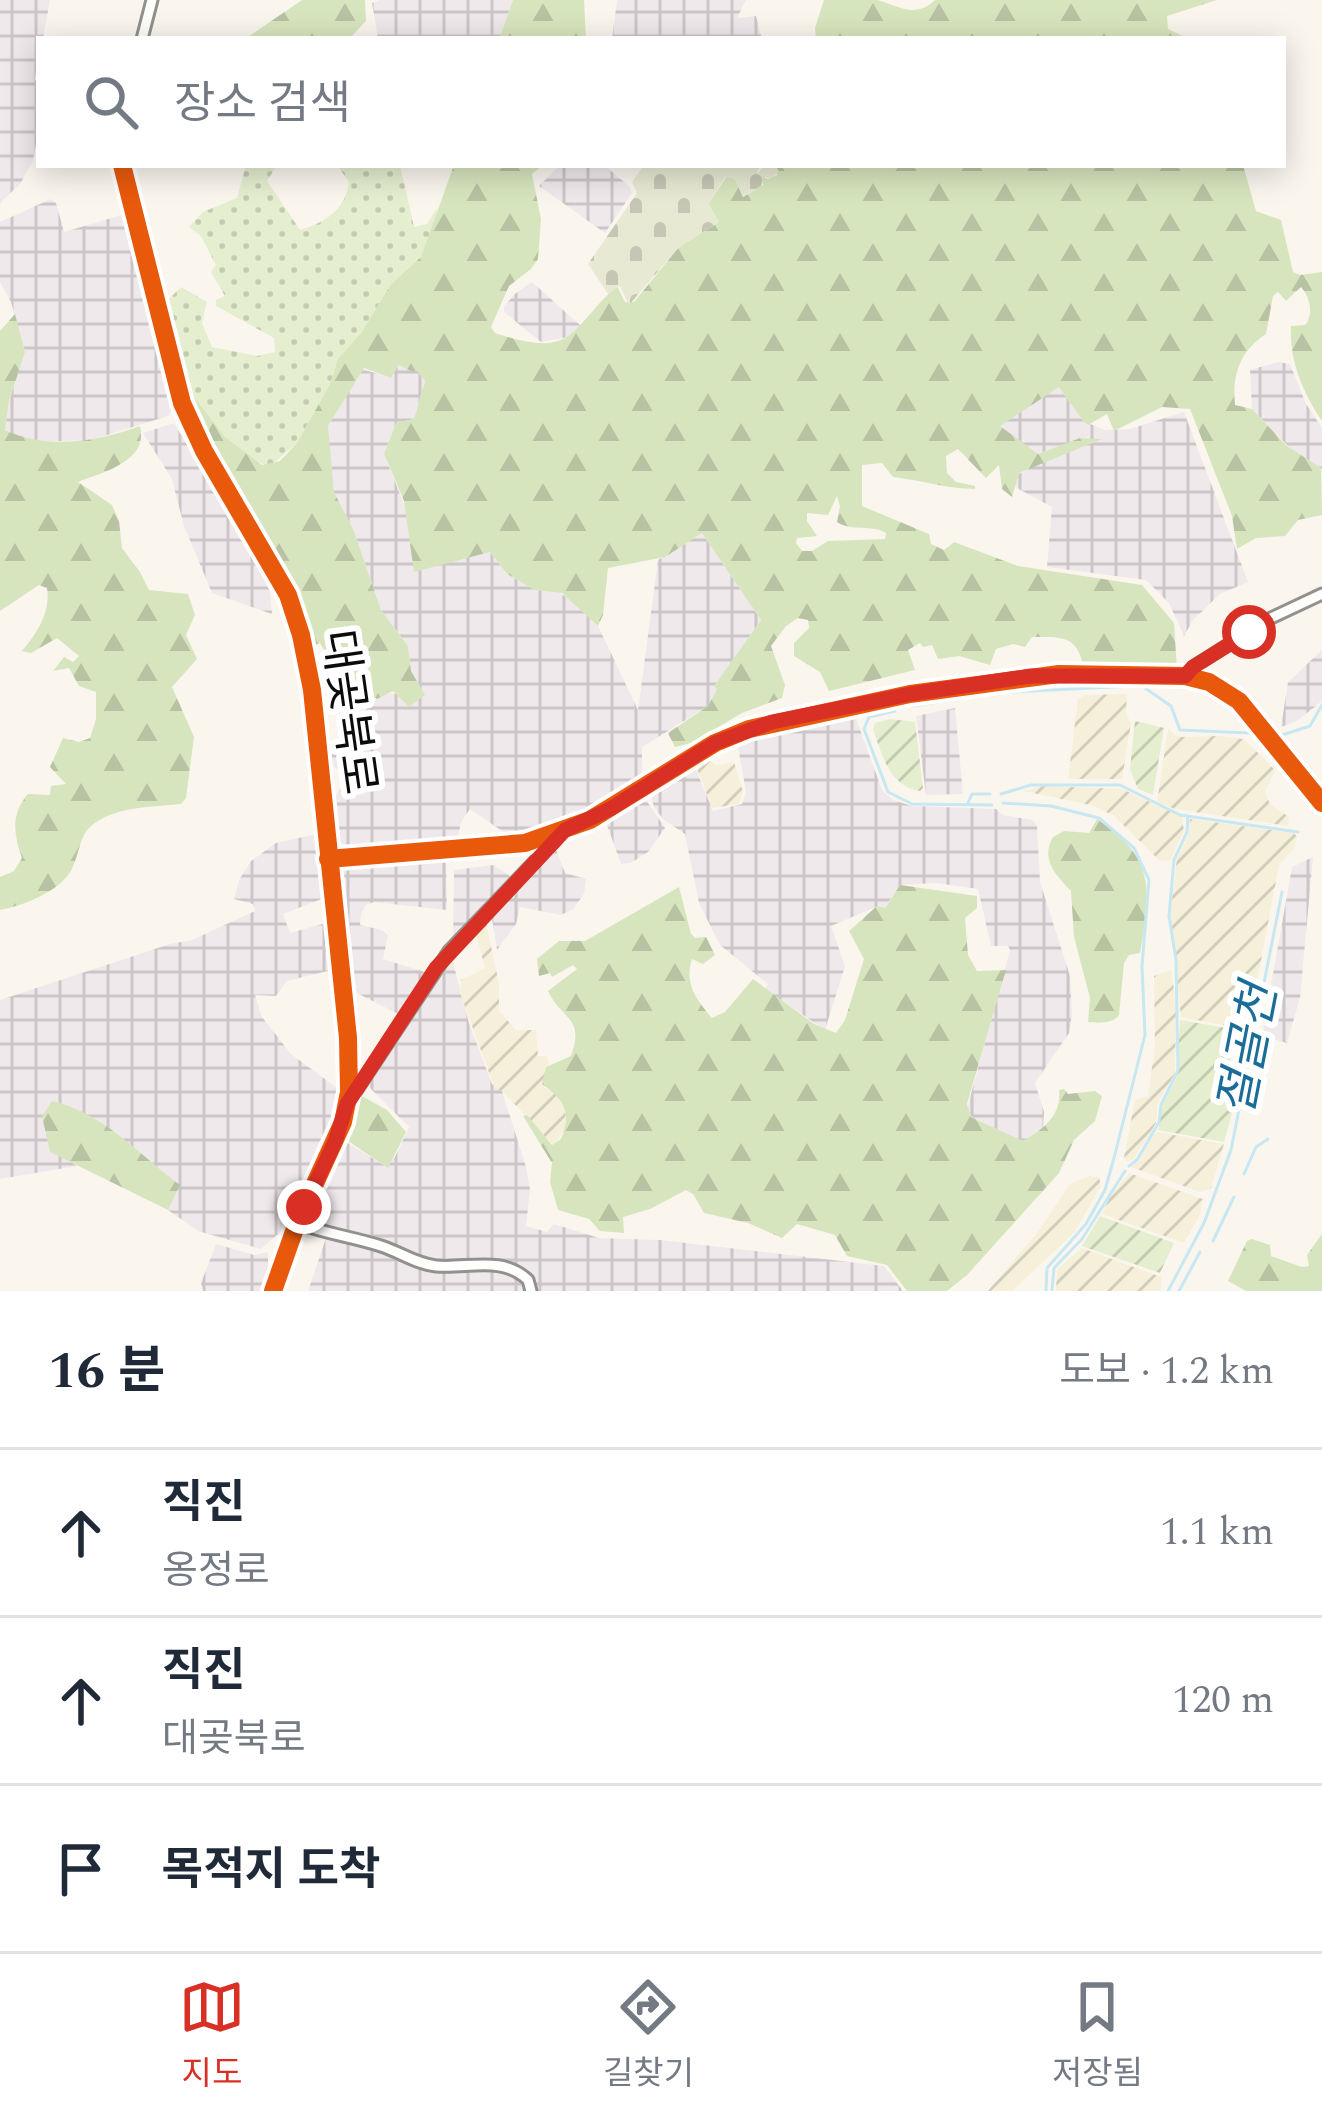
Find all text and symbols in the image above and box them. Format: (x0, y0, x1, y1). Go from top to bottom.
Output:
search box (36, 36, 1286, 168)
icon: search (78, 69, 144, 135)
text: 장소 검색 (174, 70, 351, 139)
route start (1222, 605, 1276, 659)
street label: 대곶북로 (302, 625, 394, 799)
water label: 절골천 (1201, 973, 1298, 1122)
route end (277, 1180, 331, 1234)
text: 16 분 (48, 1333, 165, 1411)
text: 도보 · 1.2 km (1059, 1342, 1274, 1401)
text: 직진 (162, 1469, 245, 1538)
icon: ahead (48, 1500, 114, 1566)
text: 1.1 km (1160, 1503, 1274, 1562)
text: 옹정로 (162, 1542, 270, 1601)
text: 직진 (162, 1637, 245, 1706)
icon: ahead (48, 1668, 114, 1734)
text: 120 m (1172, 1671, 1274, 1730)
text: 대곶북로 (162, 1710, 306, 1769)
icon: arrive (48, 1836, 114, 1902)
text: 목적지 도착 (162, 1836, 380, 1905)
tab: 지도 (179, 1974, 245, 2099)
tab: 길찾기 (603, 1974, 694, 2099)
tab: 저장됨 (1052, 1974, 1143, 2099)

